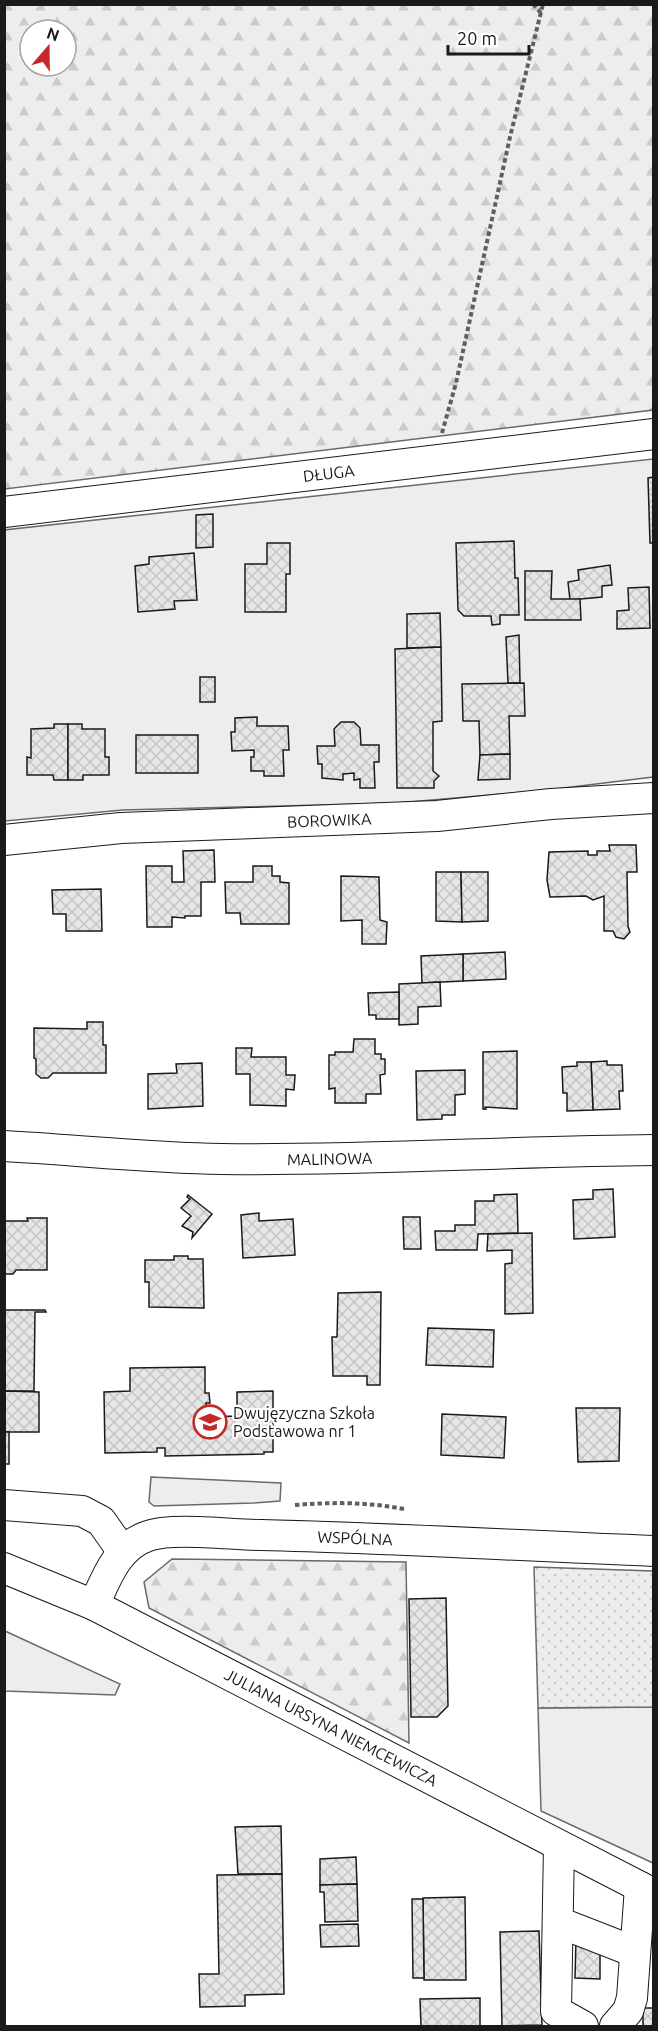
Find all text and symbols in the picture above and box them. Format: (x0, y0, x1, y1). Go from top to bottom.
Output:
north arrow (18, 18, 78, 78)
scale bar (448, 18, 529, 56)
text: N (44, 23, 62, 44)
text: 20 m (457, 28, 497, 48)
street label: DŁUGA (302, 461, 356, 485)
street label: BOROWIKA (287, 809, 372, 831)
street label: MALINOWA (287, 1149, 373, 1168)
school or university icon: Dwujęzyczna Szkoła Podstawowa nr 1 (192, 1404, 228, 1440)
place label: Dwujęzyczna Szkoła Podstawowa nr 1 (233, 1404, 375, 1440)
street label: WSPÓLNA (317, 1528, 394, 1548)
street label: JULIANA URSYNA NIEMCEWICZA (222, 1665, 441, 1790)

